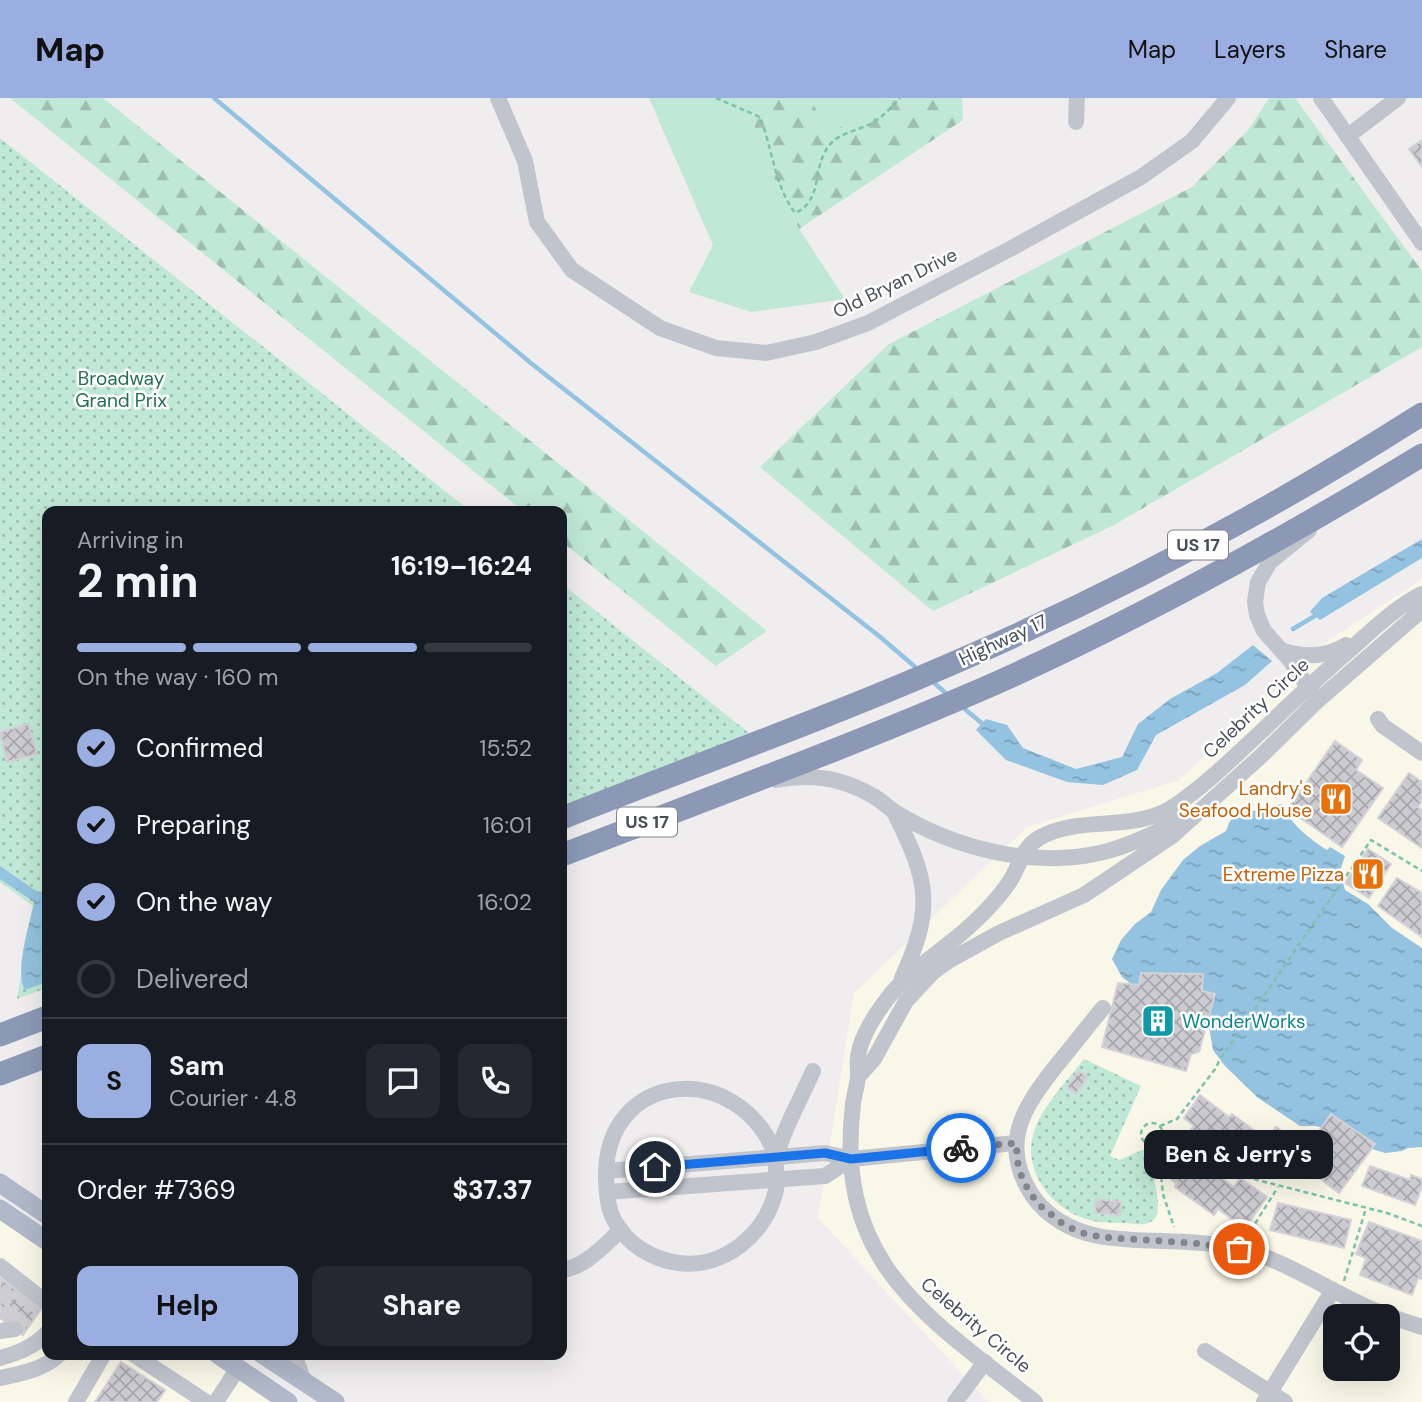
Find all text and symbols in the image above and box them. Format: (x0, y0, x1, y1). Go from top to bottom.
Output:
text: Map (35, 28, 105, 71)
text: Map (1128, 34, 1176, 65)
text: Layers (1214, 34, 1286, 65)
text: Share (1324, 34, 1387, 65)
street label: Old Bryan Drive (829, 242, 961, 324)
park label: Broadway Grand Prix (75, 366, 167, 413)
text: Arriving in (77, 525, 183, 555)
road number: US 17 (1168, 530, 1228, 560)
text: 16:19–16:24 (391, 549, 532, 583)
text: 2 min (77, 551, 199, 611)
street label: Highway 17 (955, 609, 1051, 671)
street label: Celebrity Circle (1197, 652, 1315, 764)
text: On the way · 160 m (77, 662, 278, 692)
icon: check (77, 729, 115, 767)
text: Confirmed (136, 731, 263, 765)
text: 15:52 (479, 733, 532, 763)
place label: Landry's Seafood House (1179, 776, 1312, 823)
restaurant icon: Landry's Seafood House (1317, 780, 1355, 818)
icon: check (77, 806, 115, 844)
text: Preparing (136, 808, 251, 842)
road number: US 17 (617, 808, 677, 836)
text: 16:01 (483, 810, 532, 840)
restaurant icon: Extreme Pizza (1349, 855, 1387, 893)
place label: Extreme Pizza (1223, 862, 1344, 887)
icon: check (77, 883, 115, 921)
text: On the way (136, 885, 272, 919)
text: 16:02 (477, 887, 532, 917)
text: Delivered (136, 962, 249, 996)
building icon: WonderWorks (1139, 1002, 1177, 1040)
place label: WonderWorks (1182, 1009, 1306, 1034)
button: chat (366, 1044, 440, 1118)
button: phone (458, 1044, 532, 1118)
text: Sam (169, 1049, 224, 1083)
text: S (106, 1064, 122, 1098)
text: Courier · 4.8 (169, 1083, 297, 1113)
courier (926, 1113, 996, 1183)
icon: bike (942, 1129, 980, 1167)
callout: Ben & Jerry's (1144, 1130, 1334, 1179)
pin (625, 1137, 685, 1197)
text: Ben & Jerry's (1165, 1139, 1312, 1169)
icon: home (636, 1148, 674, 1186)
text: Order #7369 (77, 1173, 235, 1207)
text: $37.37 (452, 1173, 532, 1207)
pin (1209, 1219, 1269, 1279)
icon: bag (1220, 1230, 1258, 1268)
button: Help (77, 1266, 298, 1346)
button: Share (312, 1266, 532, 1346)
street label: Celebrity Circle (916, 1271, 1036, 1379)
map controls (1323, 1304, 1400, 1381)
button: locate (1323, 1304, 1400, 1381)

